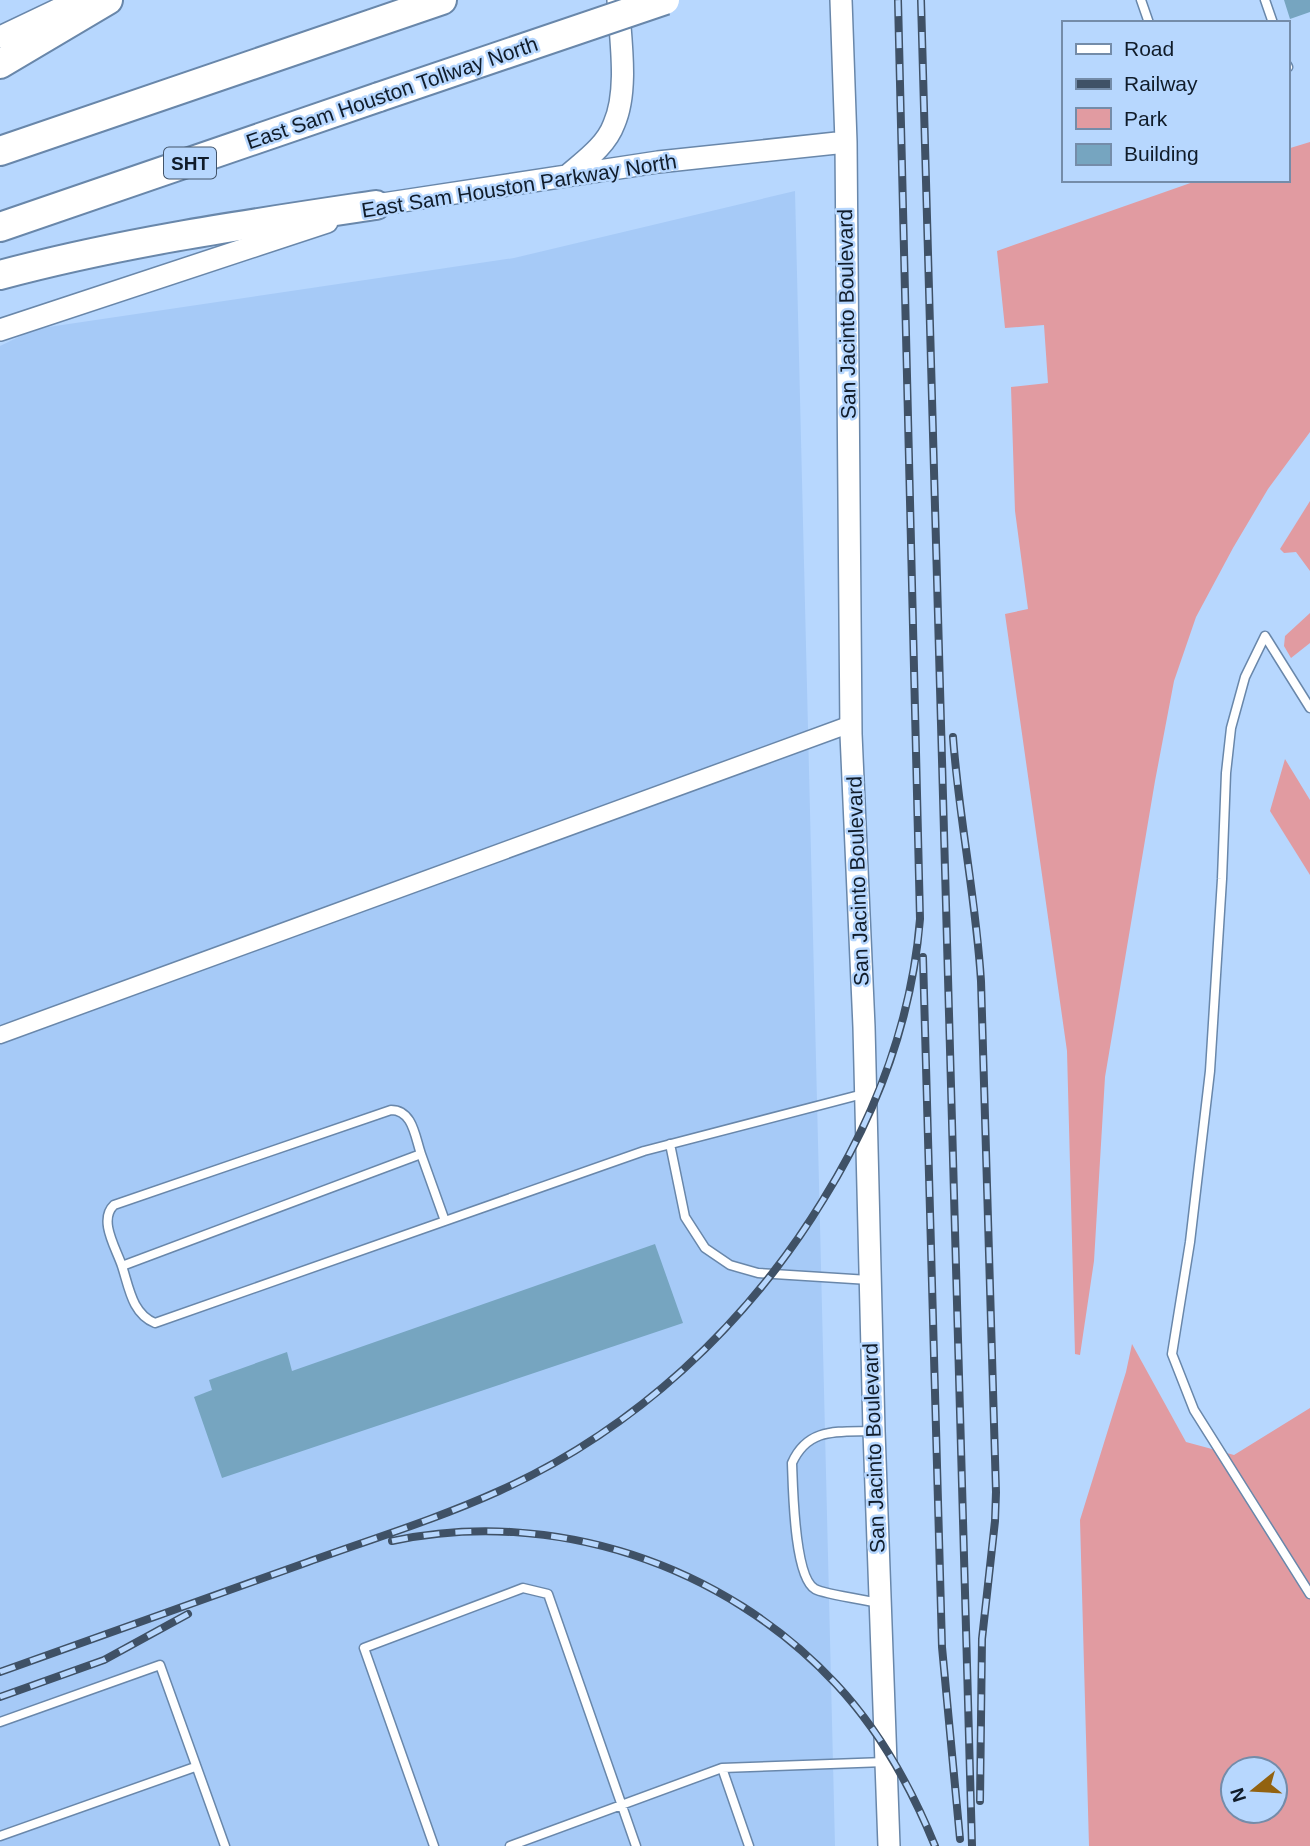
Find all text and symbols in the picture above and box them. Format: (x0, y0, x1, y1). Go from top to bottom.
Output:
legend (1062, 21, 1289, 182)
street label: East Sam Houston Tollway North (243, 32, 541, 153)
text: Road (1124, 37, 1174, 60)
text: Railway (1124, 72, 1198, 95)
text: Park (1124, 107, 1168, 130)
text: Building (1124, 142, 1199, 165)
road number: SHT (164, 148, 216, 178)
street label: East Sam Houston Parkway North (360, 149, 678, 222)
street label: San Jacinto Boulevard (833, 209, 860, 419)
street label: San Jacinto Boulevard (842, 776, 873, 986)
street label: San Jacinto Boulevard (858, 1343, 889, 1553)
north arrow (1219, 1755, 1289, 1825)
text: N (1226, 1785, 1250, 1805)

